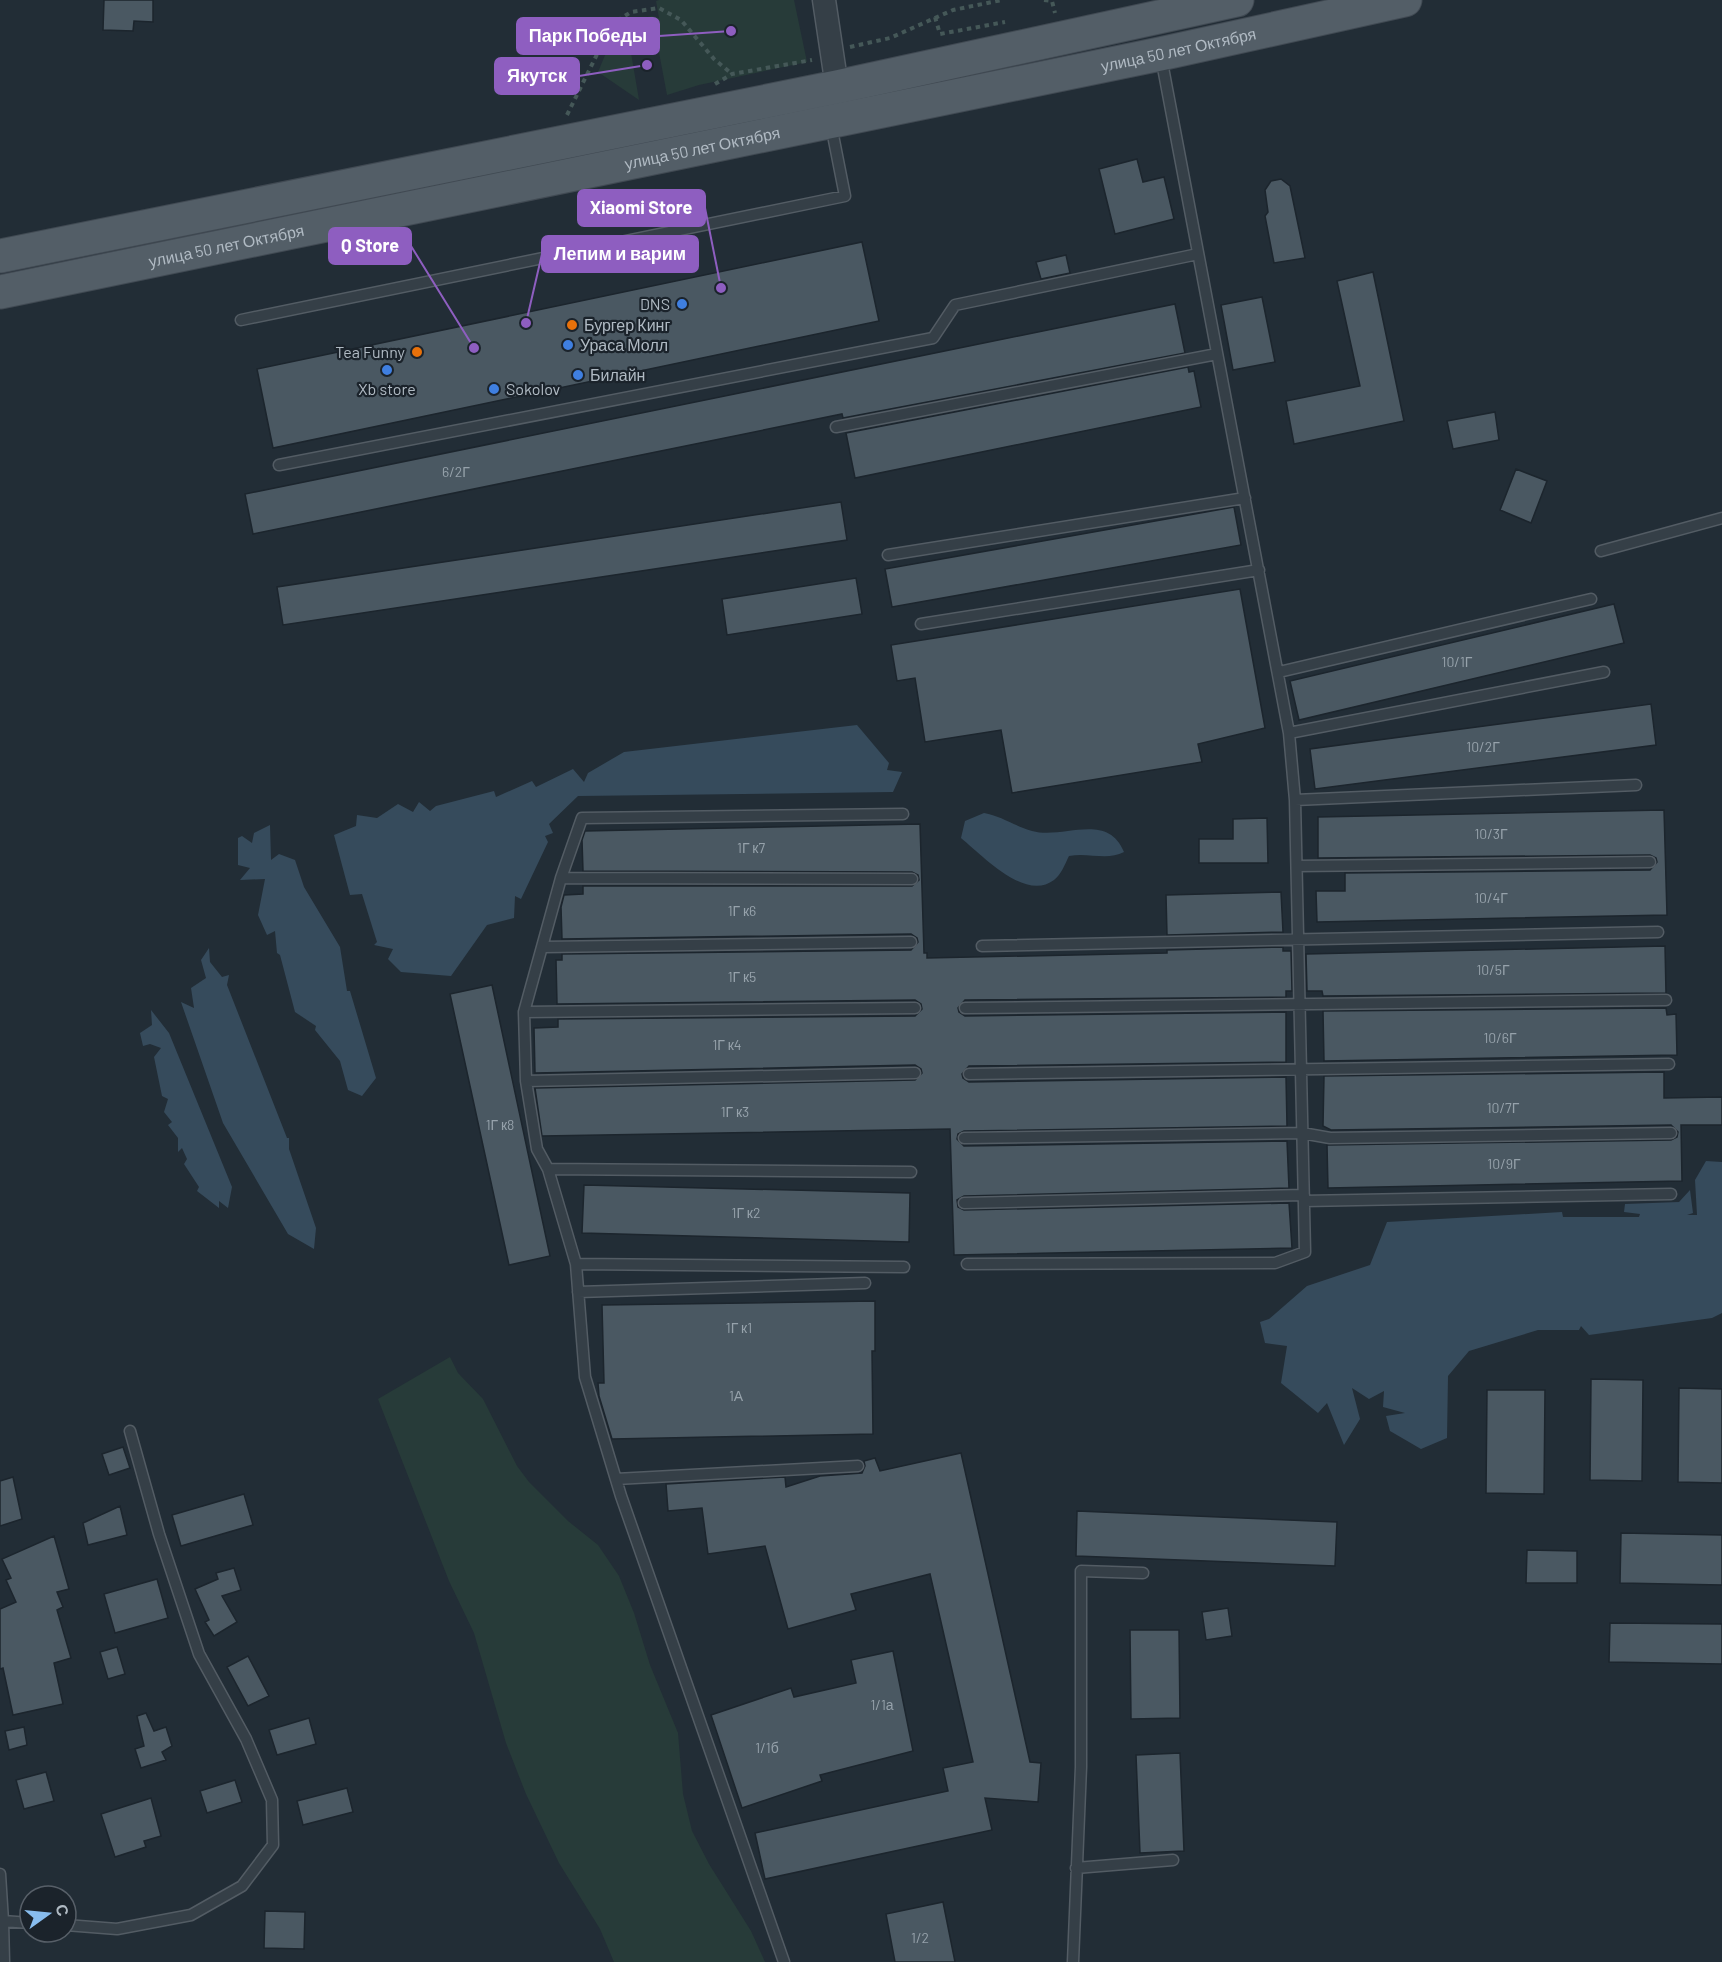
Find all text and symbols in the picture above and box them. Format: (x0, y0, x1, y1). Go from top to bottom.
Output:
callout: Парк Победы (517, 18, 659, 54)
street label: улица 50 лет Октября (1099, 23, 1258, 75)
text: Парк Победы (529, 24, 647, 46)
callout: Якутск (495, 58, 579, 94)
text: Якутск (507, 64, 568, 86)
street label: улица 50 лет Октября (623, 122, 782, 173)
callout: Xiaomi Store (578, 190, 705, 226)
text: Xiaomi Store (590, 196, 692, 218)
street label: улица 50 лет Октября (147, 220, 306, 270)
callout: Q Store (329, 228, 411, 264)
text: Q Store (341, 234, 399, 256)
callout: Лепим и варим (542, 236, 698, 272)
text: Лепим и варим (554, 242, 686, 264)
place label: DNS (640, 294, 670, 313)
marker: DNS (675, 297, 689, 311)
place label: Бургер Кинг (584, 315, 670, 334)
marker: Бургер Кинг (565, 318, 579, 332)
place label: Ураса Молл (580, 335, 668, 354)
marker: Ураса Молл (561, 338, 575, 352)
place label: Tea Funny (335, 342, 406, 361)
marker: Tea Funny (410, 345, 424, 359)
marker: Xb store (380, 363, 394, 377)
place label: Билайн (590, 365, 645, 384)
marker: Билайн (571, 368, 585, 382)
place label: Xb store (358, 379, 416, 398)
place label: Sokolov (506, 379, 561, 398)
marker: Sokolov (487, 382, 501, 396)
house number: 6/2Г (442, 463, 470, 480)
house number: 10/1Г (1442, 653, 1473, 670)
house number: 10/2Г (1466, 738, 1500, 755)
house number: 10/3Г (1474, 825, 1508, 842)
house number: 1Г к7 (737, 839, 765, 856)
house number: 10/4Г (1474, 889, 1508, 906)
house number: 1Г к6 (728, 902, 756, 919)
house number: 10/5Г (1476, 961, 1510, 978)
house number: 1Г к5 (728, 968, 756, 985)
house number: 10/6Г (1483, 1029, 1517, 1046)
house number: 1Г к4 (712, 1036, 742, 1053)
house number: 10/7Г (1487, 1099, 1520, 1116)
house number: 1Г к3 (721, 1103, 749, 1120)
house number: 1Г к8 (486, 1116, 514, 1133)
house number: 10/9Г (1487, 1155, 1521, 1172)
house number: 1Г к2 (732, 1204, 760, 1221)
house number: 1Г к1 (726, 1319, 752, 1336)
house number: 1А (729, 1387, 744, 1404)
house number: 1/1а (870, 1696, 894, 1713)
house number: 1/1б (755, 1739, 779, 1756)
north arrow (18, 1884, 78, 1944)
text: С (52, 1902, 74, 1918)
house number: 1/2 (911, 1929, 929, 1946)

